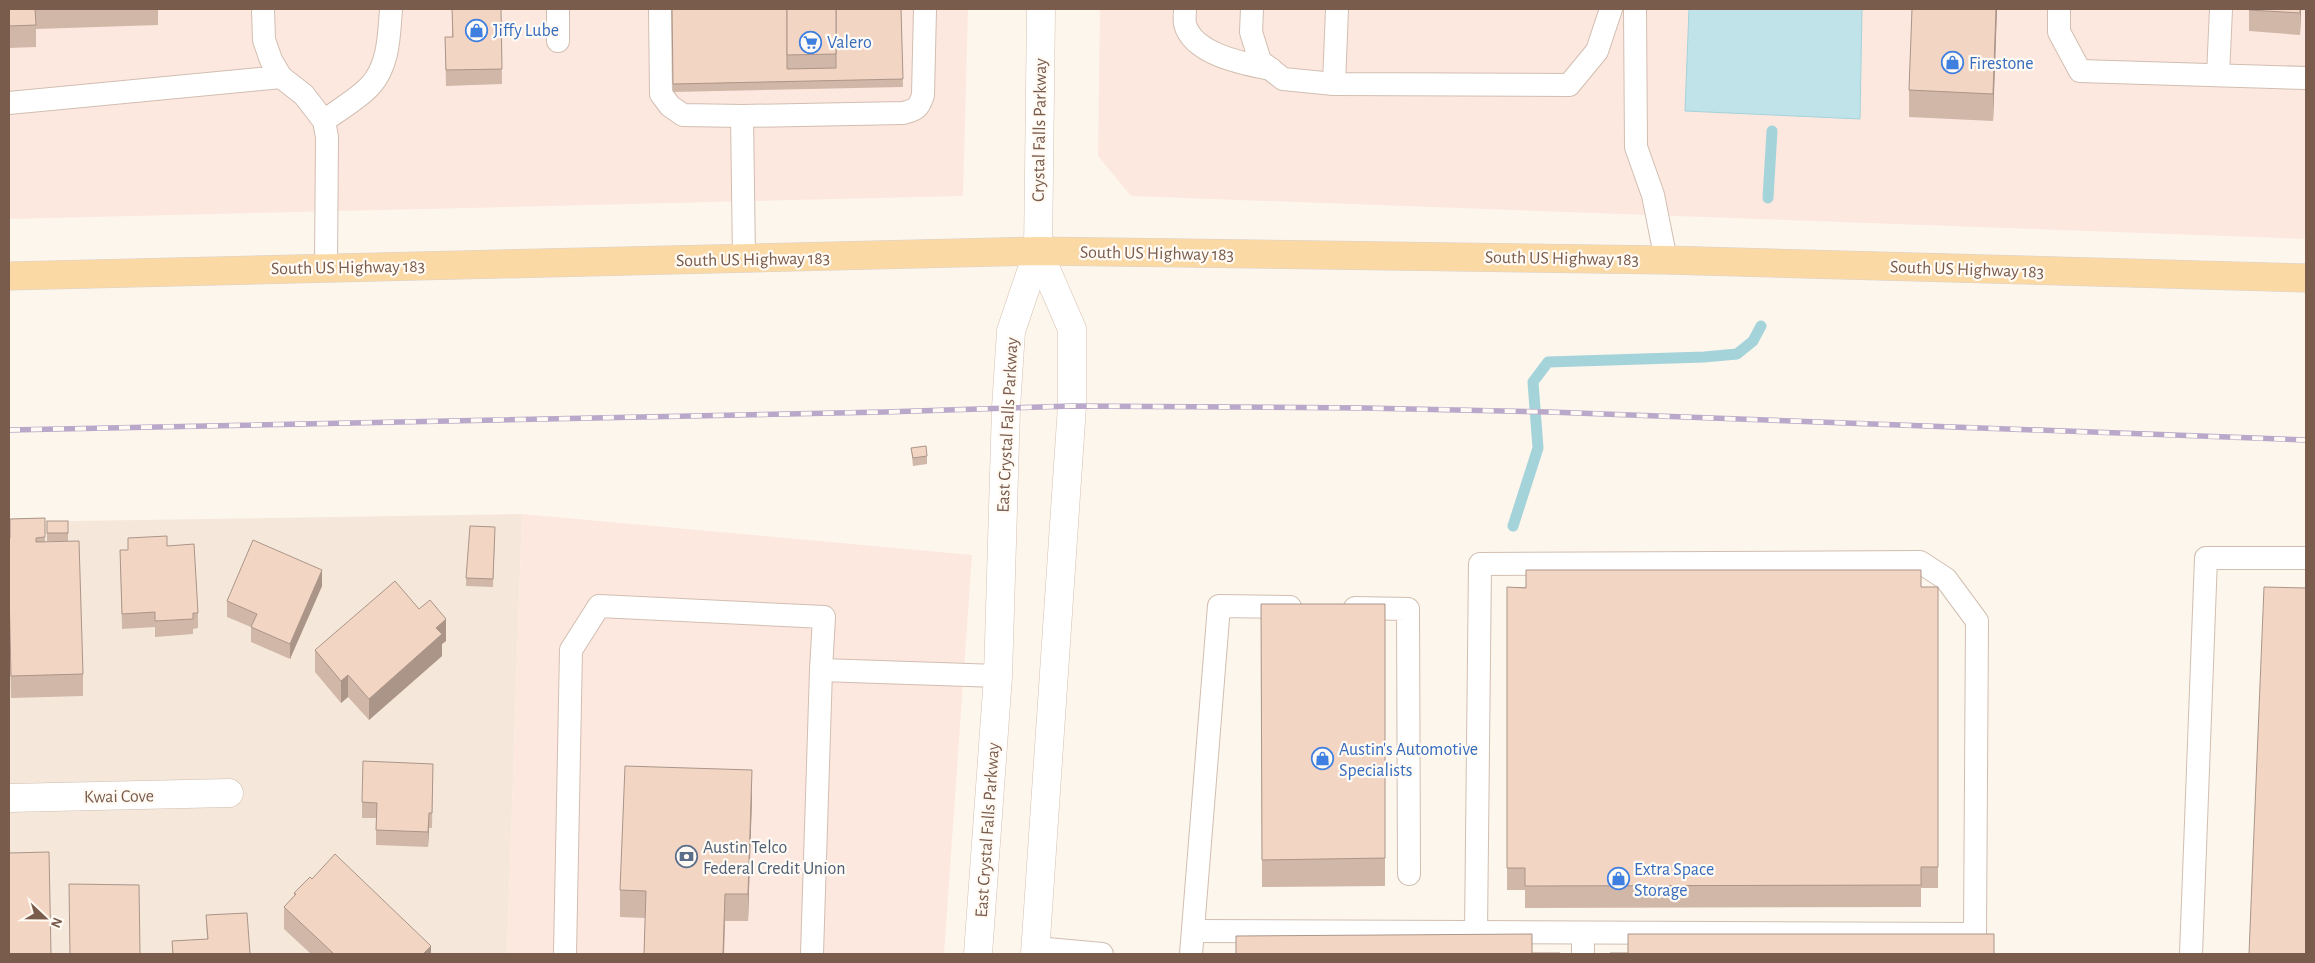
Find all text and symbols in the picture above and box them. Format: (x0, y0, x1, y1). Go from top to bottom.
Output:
shop icon: Jiffy Lube (465, 18, 489, 42)
place label: Jiffy Lube (493, 22, 559, 40)
supermarket icon: Valero (799, 30, 823, 54)
place label: Valero (827, 34, 872, 52)
shop icon: Firestone (1941, 51, 1965, 75)
place label: Firestone (1969, 55, 2034, 73)
street label: Crystal Falls Parkway (1030, 58, 1050, 202)
street label: South US Highway 183 (1080, 244, 1234, 264)
street label: South US Highway 183 (1485, 249, 1639, 269)
street label: South US Highway 183 (676, 250, 830, 270)
street label: South US Highway 183 (271, 258, 425, 278)
street label: South US Highway 183 (1890, 258, 2044, 282)
street label: East Crystal Falls Parkway (994, 337, 1022, 513)
place label: Austin's Automotive Specialists (1339, 741, 1478, 780)
street label: East Crystal Falls Parkway (973, 742, 1003, 918)
shop icon: Austin's Automotive Specialists (1311, 747, 1335, 771)
street label: Kwai Cove (84, 787, 154, 807)
place label: Austin Telco Federal Credit Union (703, 839, 845, 878)
bank icon: Austin Telco Federal Credit Union (675, 845, 699, 869)
place label: Extra Space Storage (1634, 861, 1714, 900)
shop icon: Extra Space Storage (1606, 867, 1630, 891)
north arrow (20, 893, 70, 943)
text: N (48, 915, 64, 930)

